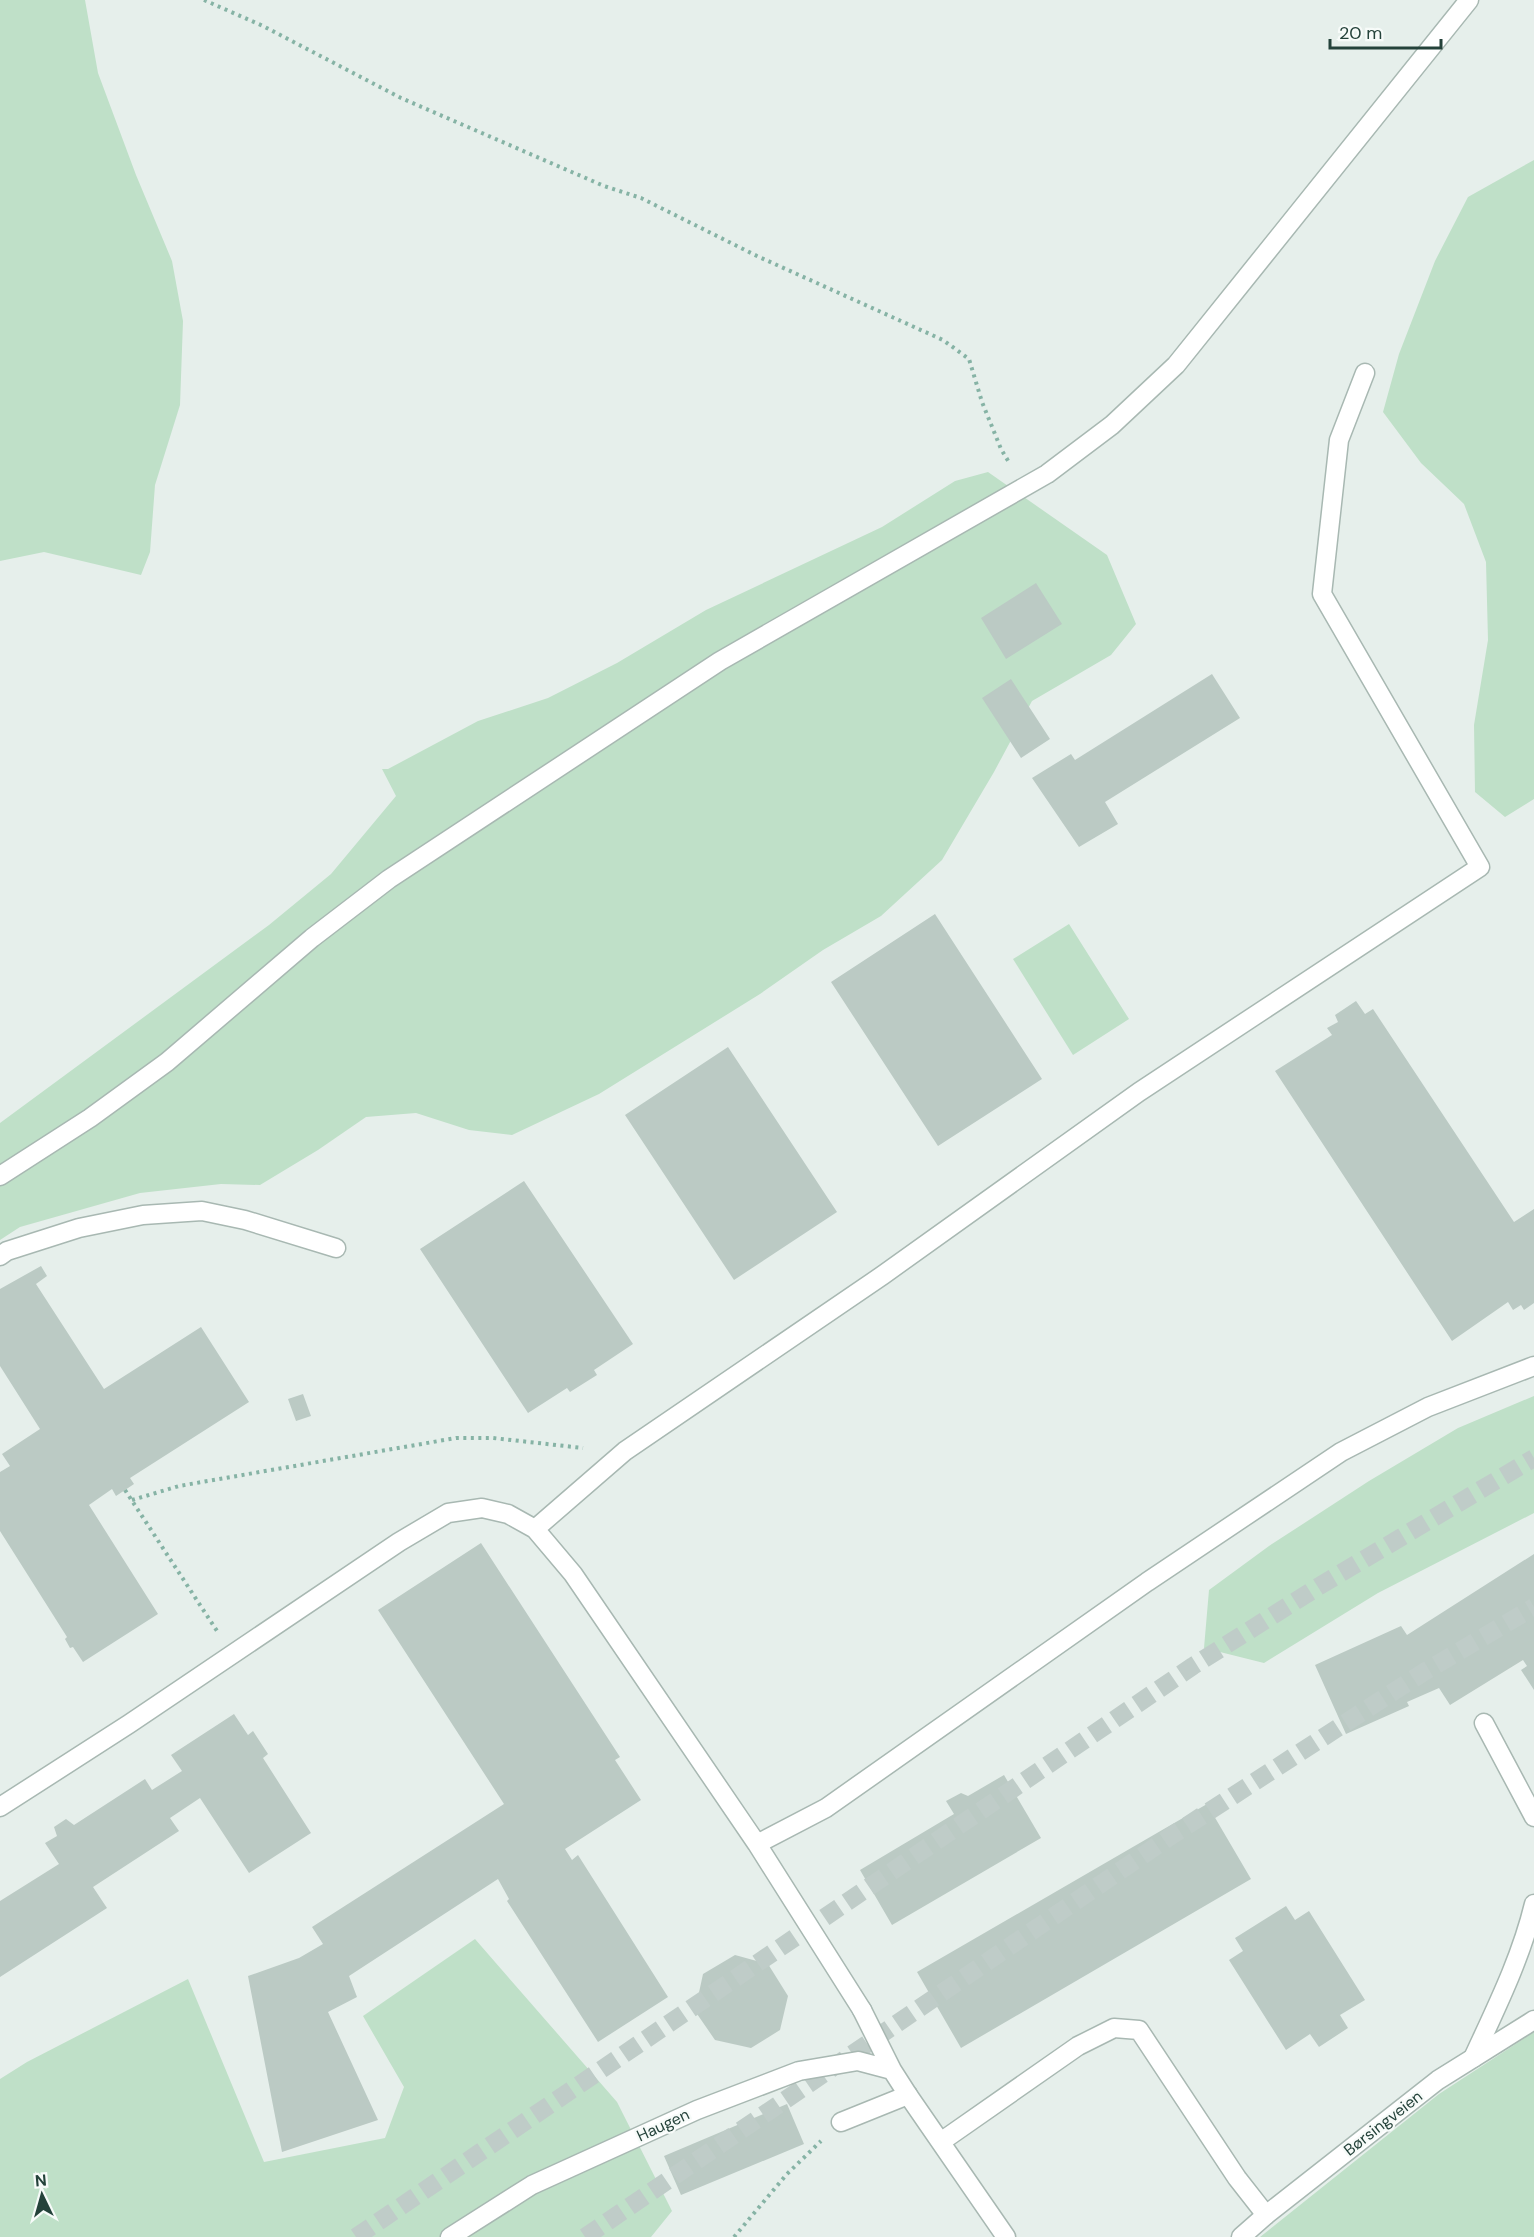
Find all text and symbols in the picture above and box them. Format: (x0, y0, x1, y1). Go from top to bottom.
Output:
scale bar (1330, 12, 1441, 50)
text: 20 m (1339, 21, 1382, 45)
street label: Børsingveien (1339, 2086, 1427, 2160)
street label: Haugen (633, 2104, 693, 2146)
north arrow (12, 2165, 72, 2225)
text: N (34, 2170, 47, 2192)

